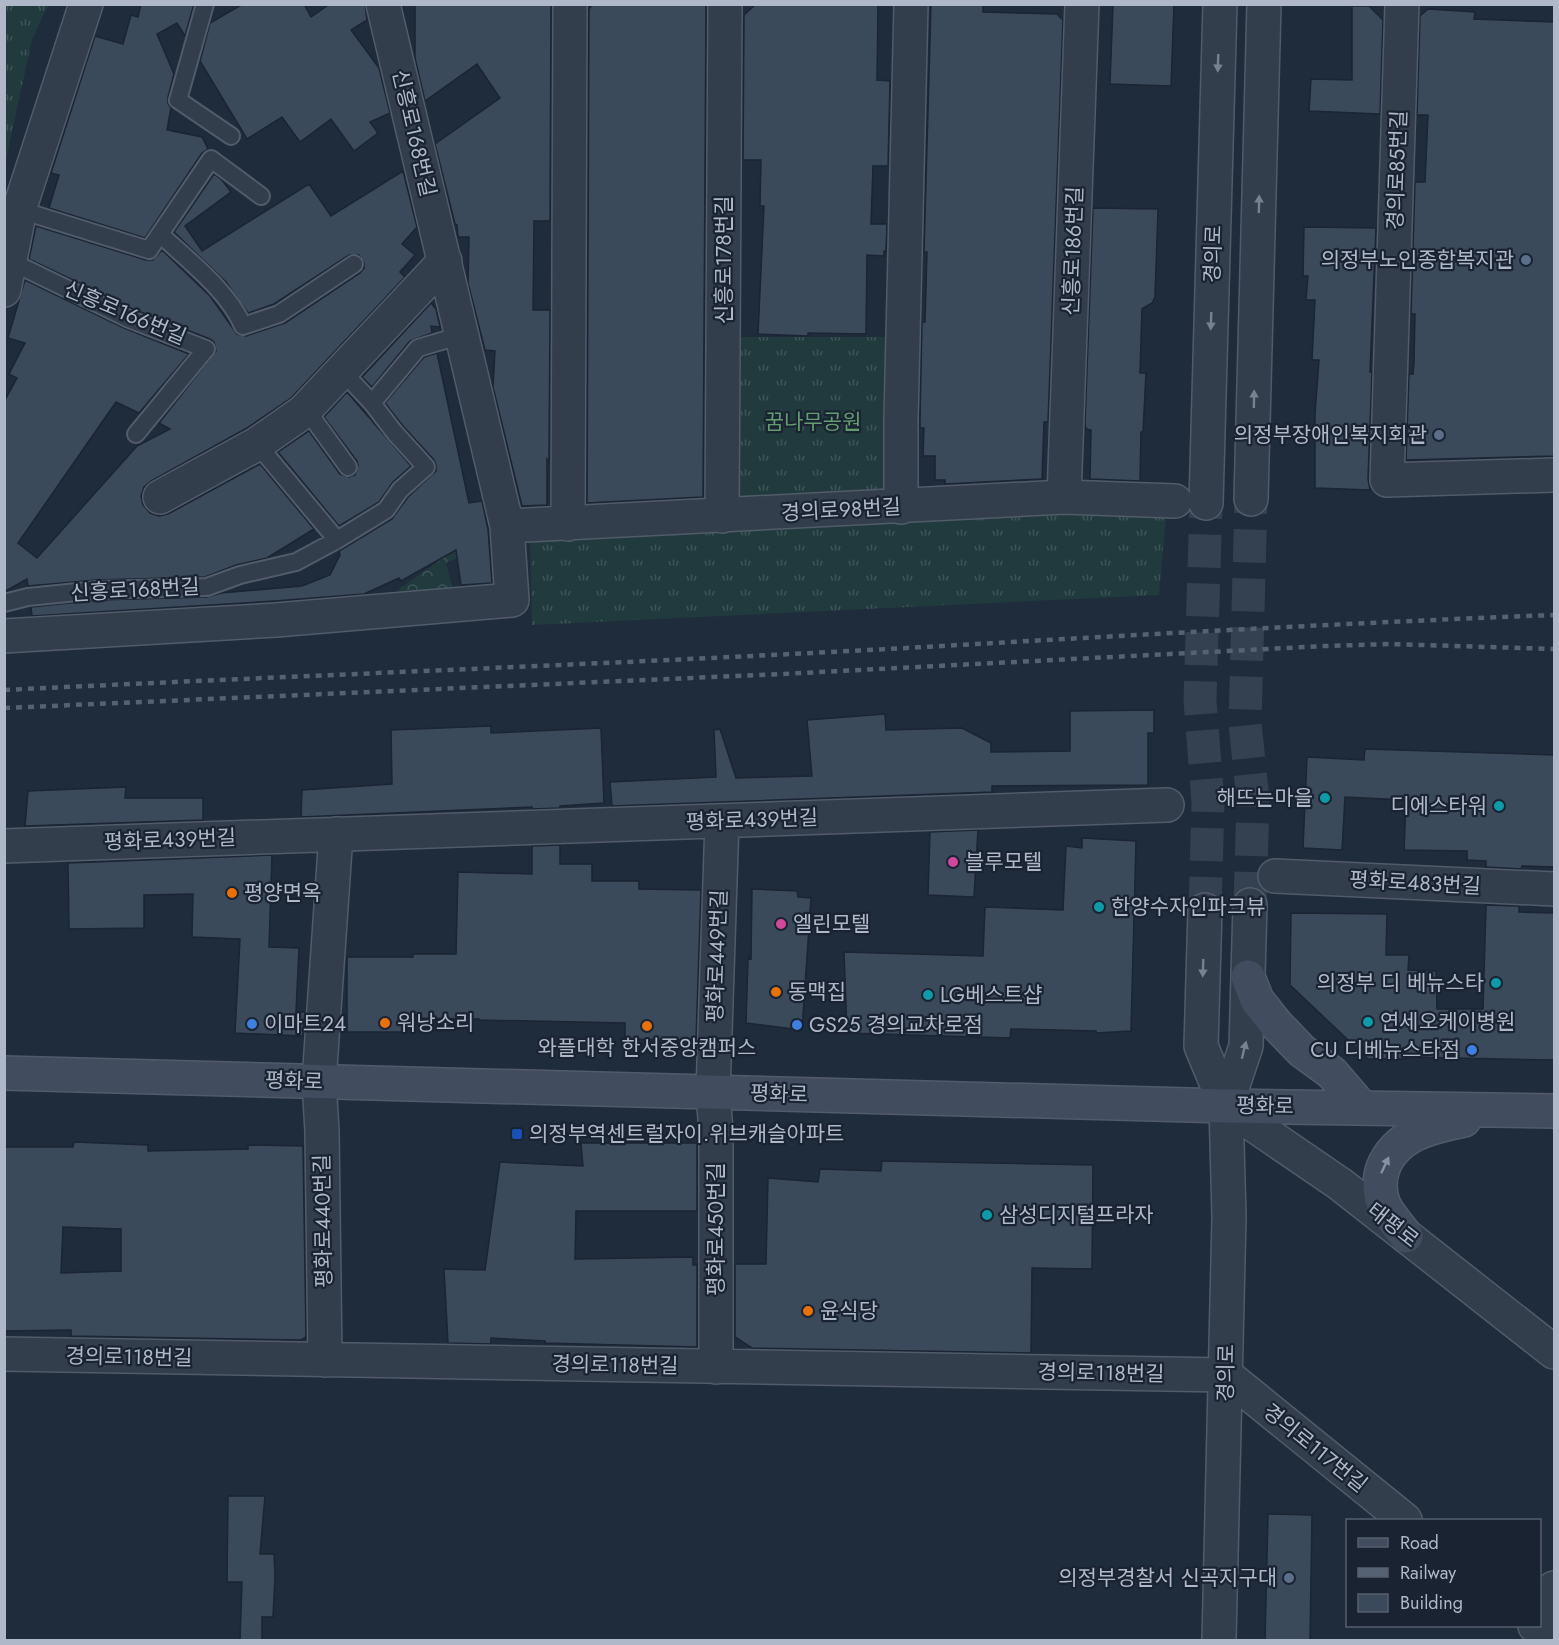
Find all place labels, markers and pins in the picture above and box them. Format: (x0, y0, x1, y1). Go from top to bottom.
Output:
place label: 의정부노인종합복지관 (1321, 245, 1514, 275)
marker: 의정부노인종합복지관 (1519, 253, 1533, 267)
place label: 의정부장애인복지회관 (1234, 420, 1427, 450)
marker: 의정부장애인복지회관 (1432, 428, 1446, 442)
place label: 해뜨는마을 (1216, 783, 1313, 813)
marker: 해뜨는마을 (1318, 791, 1332, 805)
place label: 디에스타워 (1390, 791, 1487, 821)
marker: 디에스타워 (1492, 799, 1506, 813)
place label: 블루모텔 (965, 847, 1042, 877)
marker: 블루모텔 (946, 855, 960, 869)
place label: 평양면옥 (244, 878, 321, 908)
marker: 평양면옥 (225, 886, 239, 900)
place label: 한양수자인파크뷰 (1111, 892, 1266, 922)
marker: 한양수자인파크뷰 (1092, 900, 1106, 914)
place label: 엘린모텔 (793, 909, 870, 939)
marker: 엘린모텔 (774, 917, 788, 931)
place label: 의정부 디 베뉴스타 (1317, 968, 1484, 998)
marker: 의정부 디 베뉴스타 (1489, 976, 1503, 990)
place label: 동맥집 (788, 977, 846, 1007)
place label: LG베스트샵 (940, 980, 1042, 1010)
marker: 동맥집 (769, 985, 783, 999)
marker: LG베스트샵 (921, 988, 935, 1002)
place label: 연세오케이병원 (1380, 1007, 1515, 1037)
place label: 워낭소리 (397, 1008, 474, 1038)
place label: 이마트24 (264, 1009, 346, 1039)
place label: GS25 경의교차로점 (809, 1010, 983, 1040)
marker: 연세오케이병원 (1361, 1015, 1375, 1029)
marker: 워낭소리 (378, 1016, 392, 1030)
marker: 이마트24 (245, 1017, 259, 1031)
marker: GS25 경의교차로점 (790, 1018, 804, 1032)
marker: 와플대학 한서중앙캠퍼스 (640, 1019, 654, 1033)
place label: 와플대학 한서중앙캠퍼스 (538, 1033, 756, 1063)
place label: CU 디베뉴스타점 (1310, 1035, 1460, 1065)
marker: CU 디베뉴스타점 (1465, 1043, 1479, 1057)
place label: 의정부역센트럴자이.위브캐슬아파트 (529, 1119, 844, 1149)
marker: 의정부역센트럴자이.위브캐슬아파트 (510, 1127, 524, 1141)
place label: 삼성디지털프라자 (999, 1200, 1154, 1230)
marker: 삼성디지털프라자 (980, 1208, 994, 1222)
place label: 윤식당 (820, 1296, 878, 1326)
marker: 윤식당 (801, 1304, 815, 1318)
place label: 의정부경찰서 신곡지구대 (1058, 1563, 1277, 1593)
marker: 의정부경찰서 신곡지구대 (1282, 1571, 1296, 1585)

